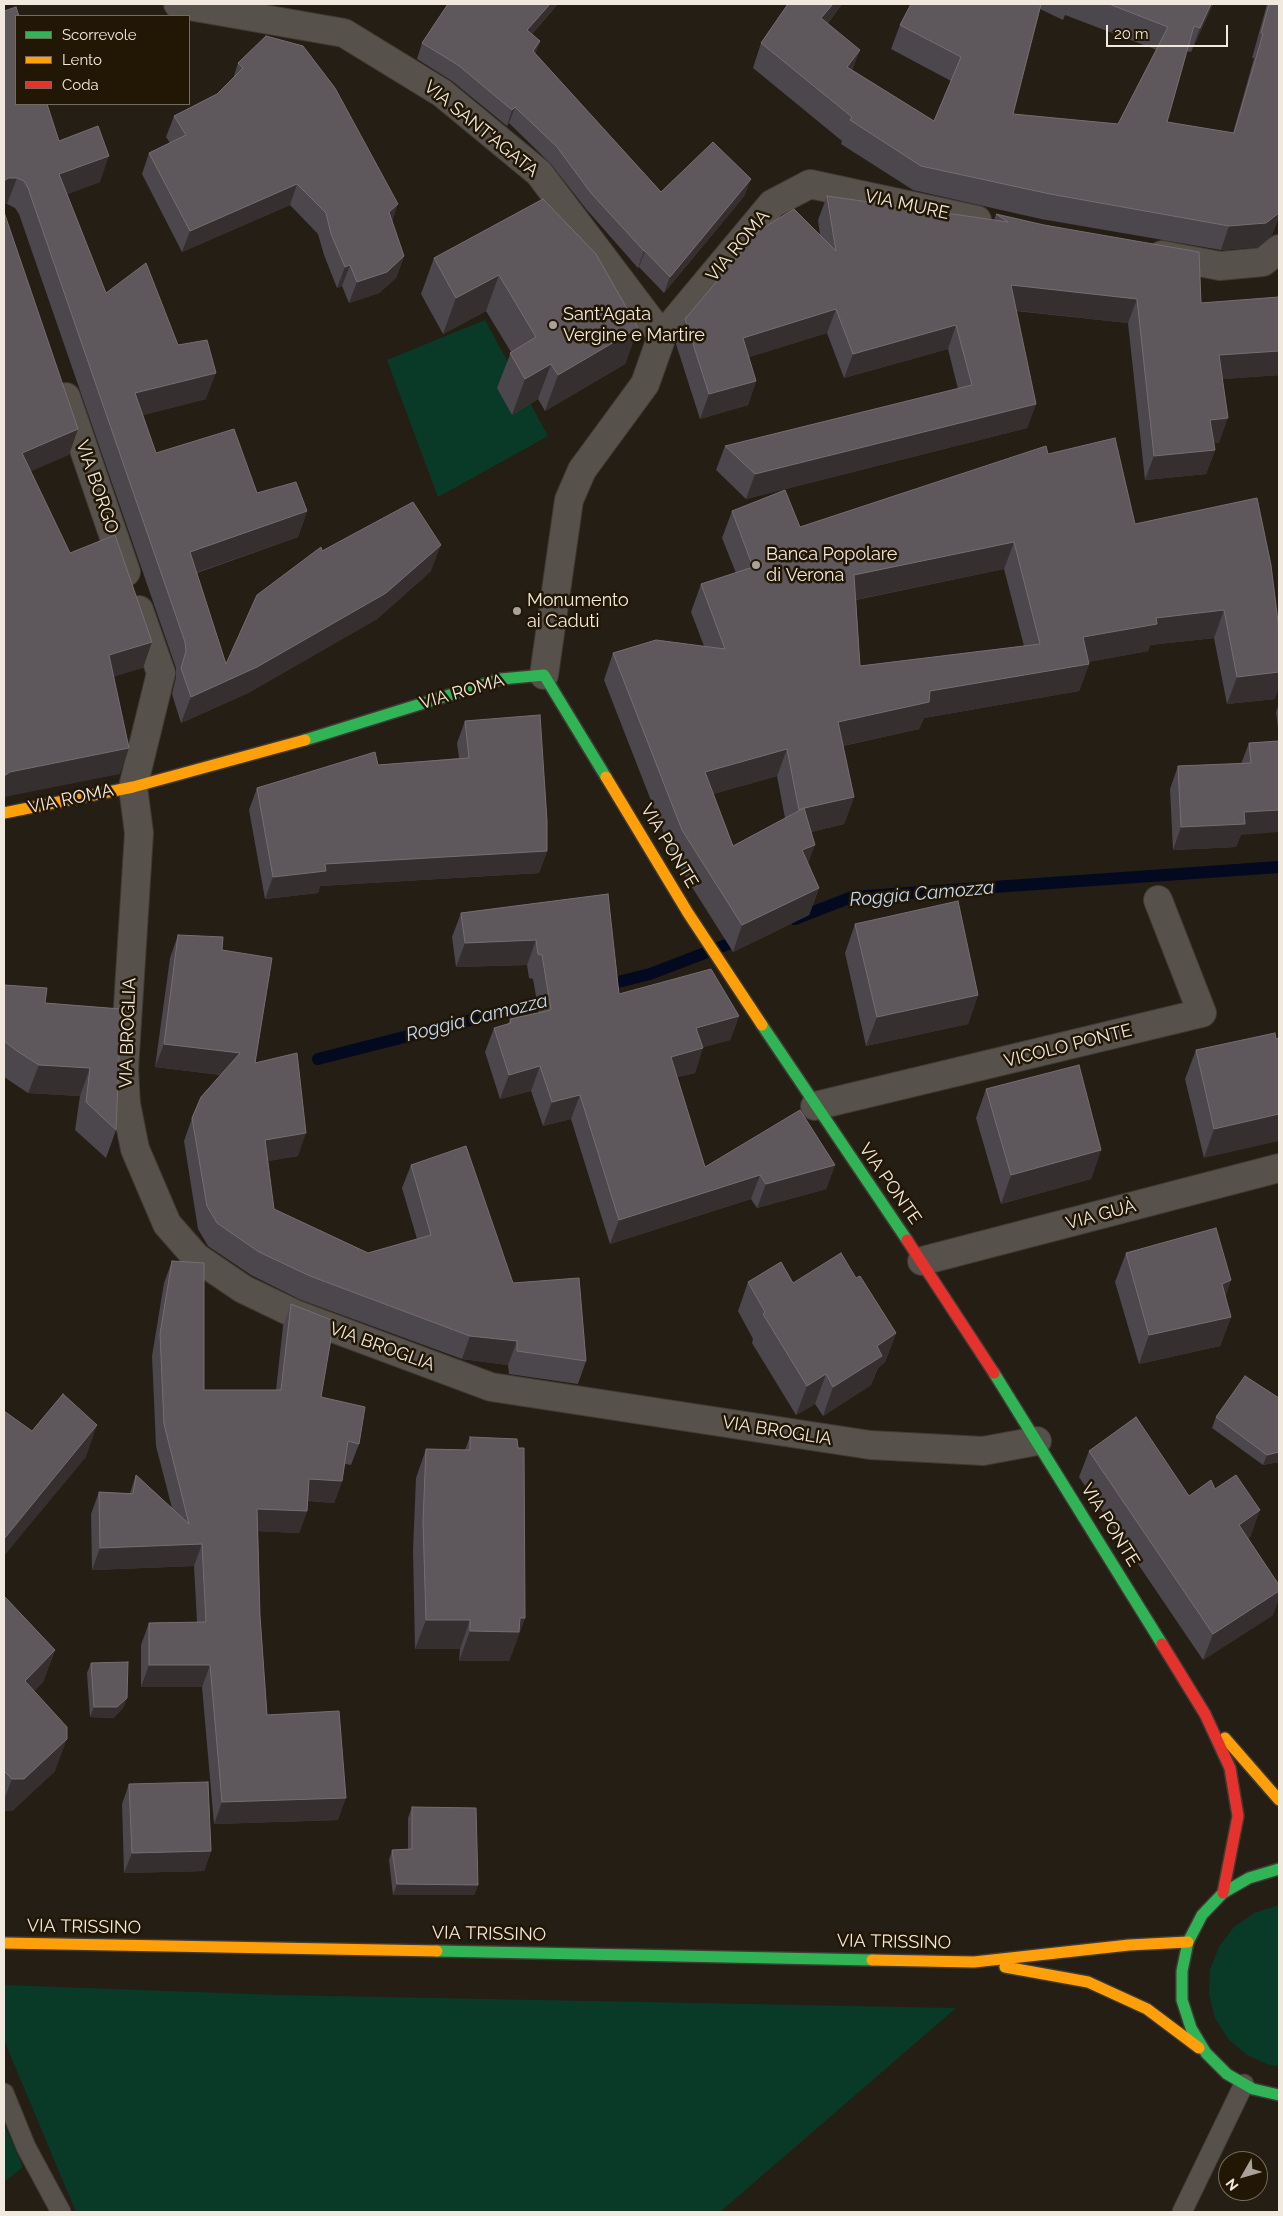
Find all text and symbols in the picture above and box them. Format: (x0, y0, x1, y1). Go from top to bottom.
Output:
legend (15, 15, 190, 105)
scale bar (1108, 15, 1230, 47)
text: 20 m (1114, 25, 1149, 43)
text: Scorrevole (62, 26, 137, 44)
text: Lento (62, 51, 102, 69)
text: Coda (62, 76, 99, 94)
street label: VIA SANT'AGATA (419, 76, 543, 182)
street label: VIA MURE (863, 186, 951, 224)
street label: VIA ROMA (702, 206, 774, 286)
place label: Sant'Agata Vergine e Martire (563, 304, 705, 346)
marker: Sant'Agata Vergine e Martire (547, 319, 559, 331)
street label: VIA BORGO (71, 438, 123, 536)
place label: Banca Popolare di Verona (766, 544, 897, 586)
marker: Banca Popolare di Verona (750, 559, 762, 571)
place label: Monumento ai Caduti (527, 590, 629, 632)
marker: Monumento ai Caduti (511, 605, 523, 617)
street label: VIA ROMA (417, 670, 507, 714)
street label: VIA ROMA (26, 779, 116, 819)
street label: VIA PONTE (636, 800, 702, 892)
water label: Roggia Camozza (849, 876, 995, 912)
street label: VIA BROGLIA (115, 977, 141, 1089)
water label: Roggia Camozza (404, 989, 550, 1047)
street label: VICOLO PONTE (1002, 1020, 1134, 1072)
street label: VIA PONTE (854, 1139, 926, 1229)
street label: VIA GUÀ (1064, 1195, 1138, 1235)
street label: VIA BROGLIA (326, 1318, 438, 1376)
street label: VIA BROGLIA (721, 1412, 833, 1450)
street label: VIA PONTE (1076, 1479, 1144, 1571)
street label: VIA TRISSINO (27, 1915, 141, 1939)
street label: VIA TRISSINO (432, 1922, 546, 1946)
street label: VIA TRISSINO (837, 1930, 951, 1954)
north arrow (1218, 2151, 1268, 2201)
text: N (1222, 2175, 1242, 2194)

